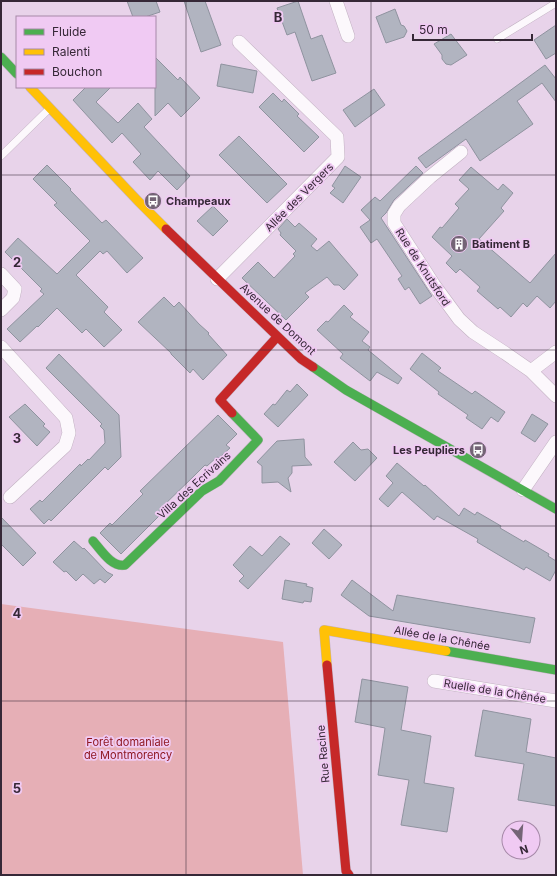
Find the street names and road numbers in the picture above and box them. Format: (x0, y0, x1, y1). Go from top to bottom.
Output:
street label: Allée des Vergers (262, 160, 336, 234)
street label: Rue de Knutsford (393, 225, 453, 309)
street label: Avenue de Domont (237, 280, 319, 358)
street label: Villa des Ecrivains (154, 448, 234, 522)
street label: Allée de la Chênée (393, 623, 491, 653)
street label: Ruelle de la Chênée (443, 676, 547, 706)
street label: Rue Racine (313, 724, 333, 784)

